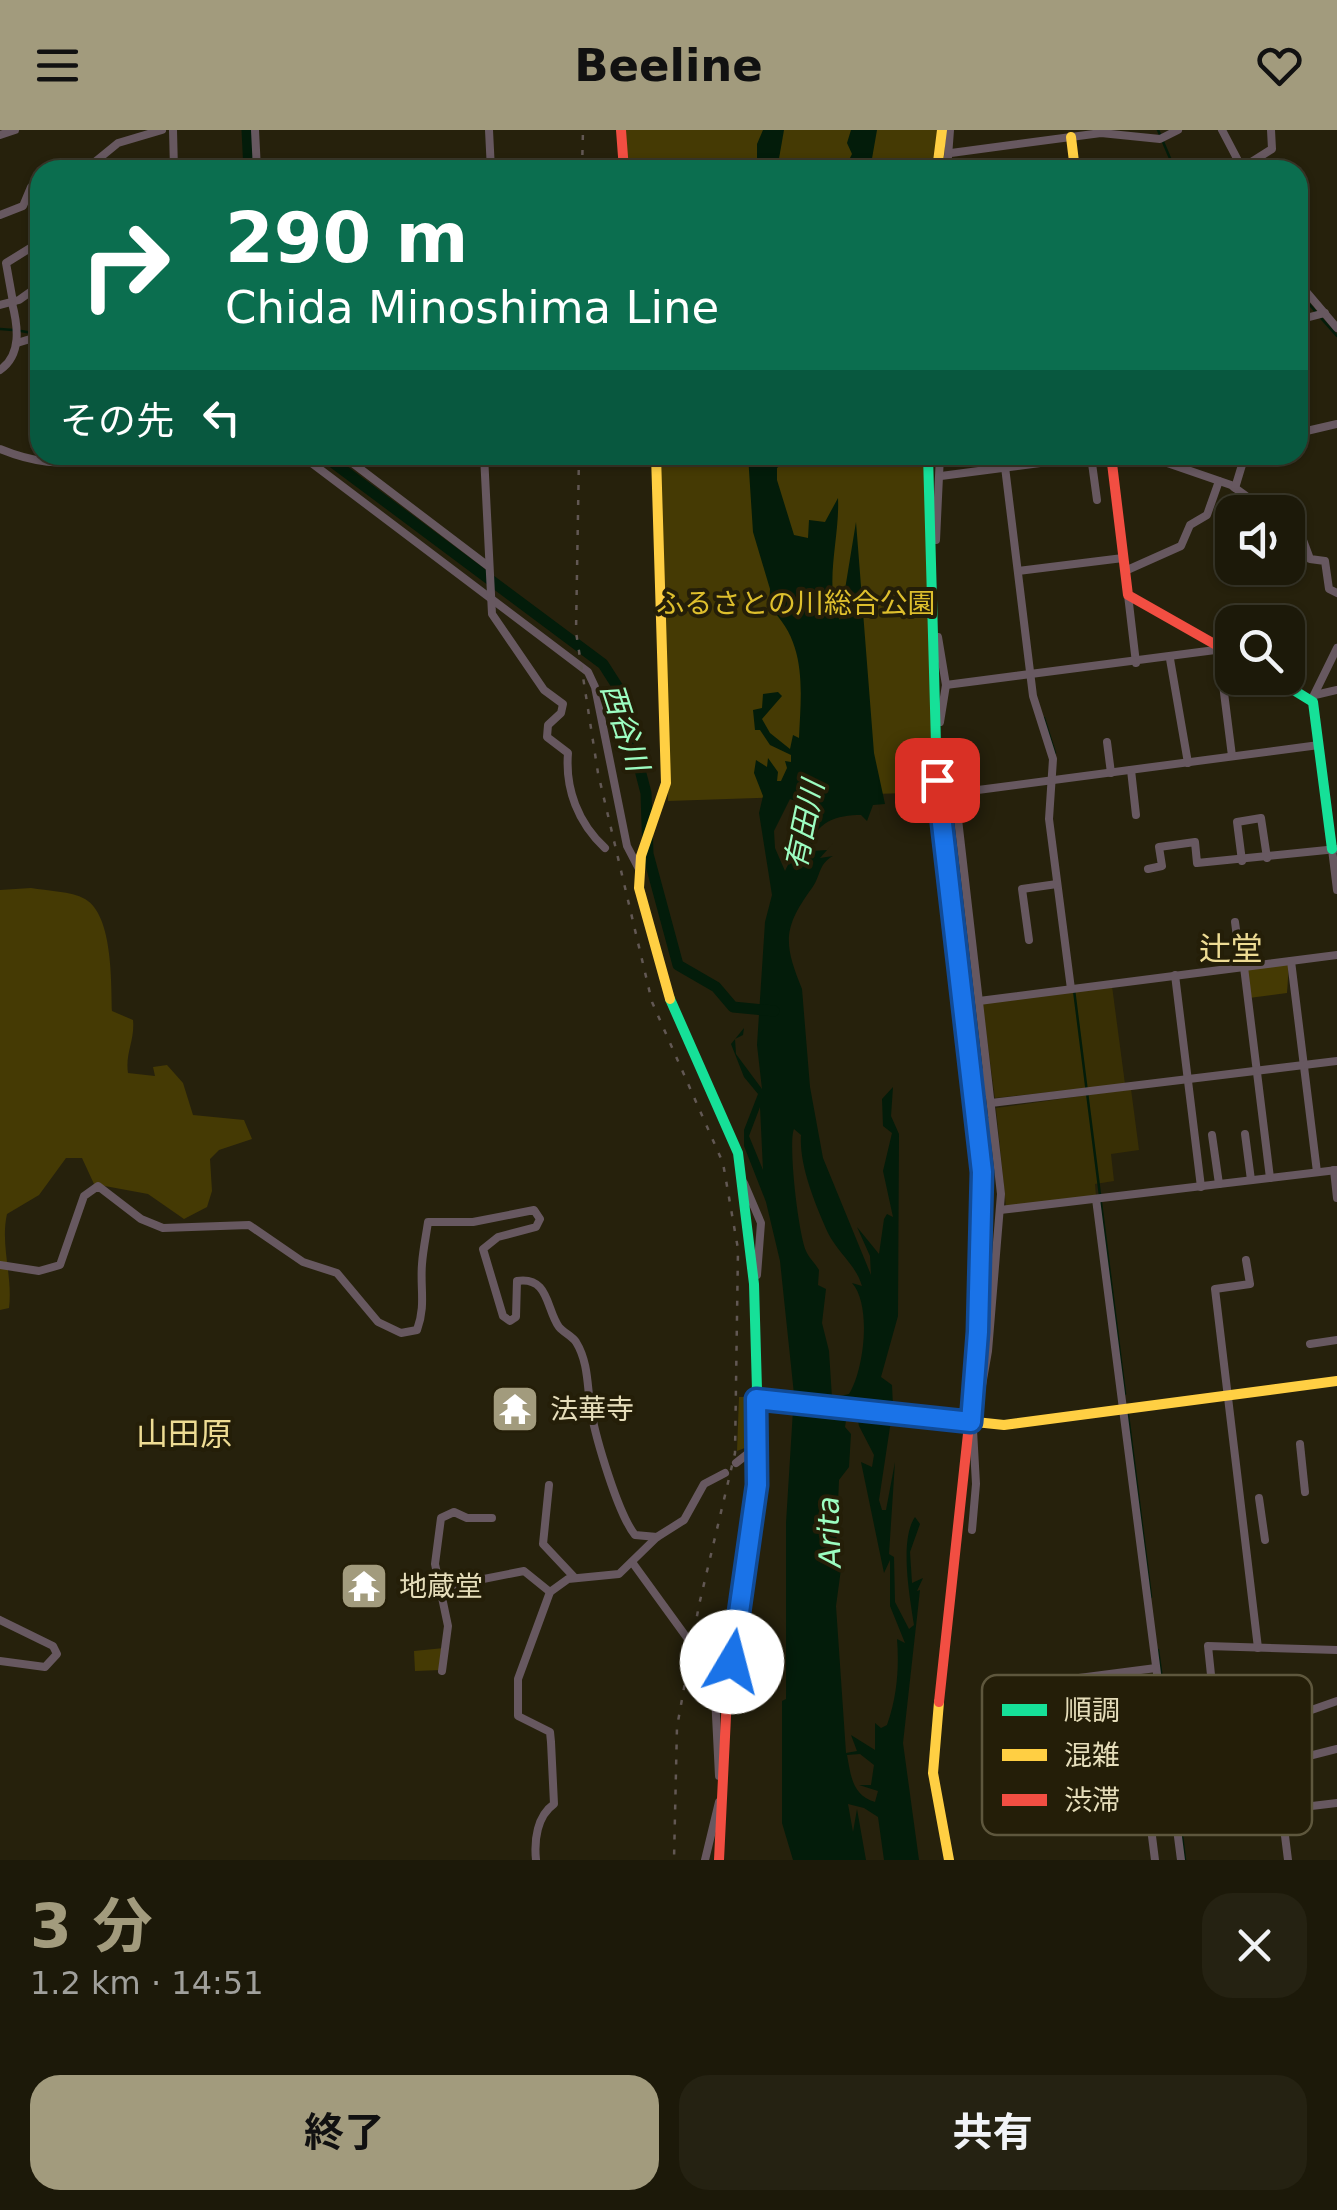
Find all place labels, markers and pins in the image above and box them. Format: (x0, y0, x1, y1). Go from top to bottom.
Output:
pin (895, 738, 980, 823)
temple icon: 法華寺 (489, 1383, 541, 1435)
place label: 法華寺 (550, 1393, 634, 1426)
temple icon: 地蔵堂 (338, 1560, 390, 1612)
place label: 地蔵堂 (399, 1570, 483, 1603)

